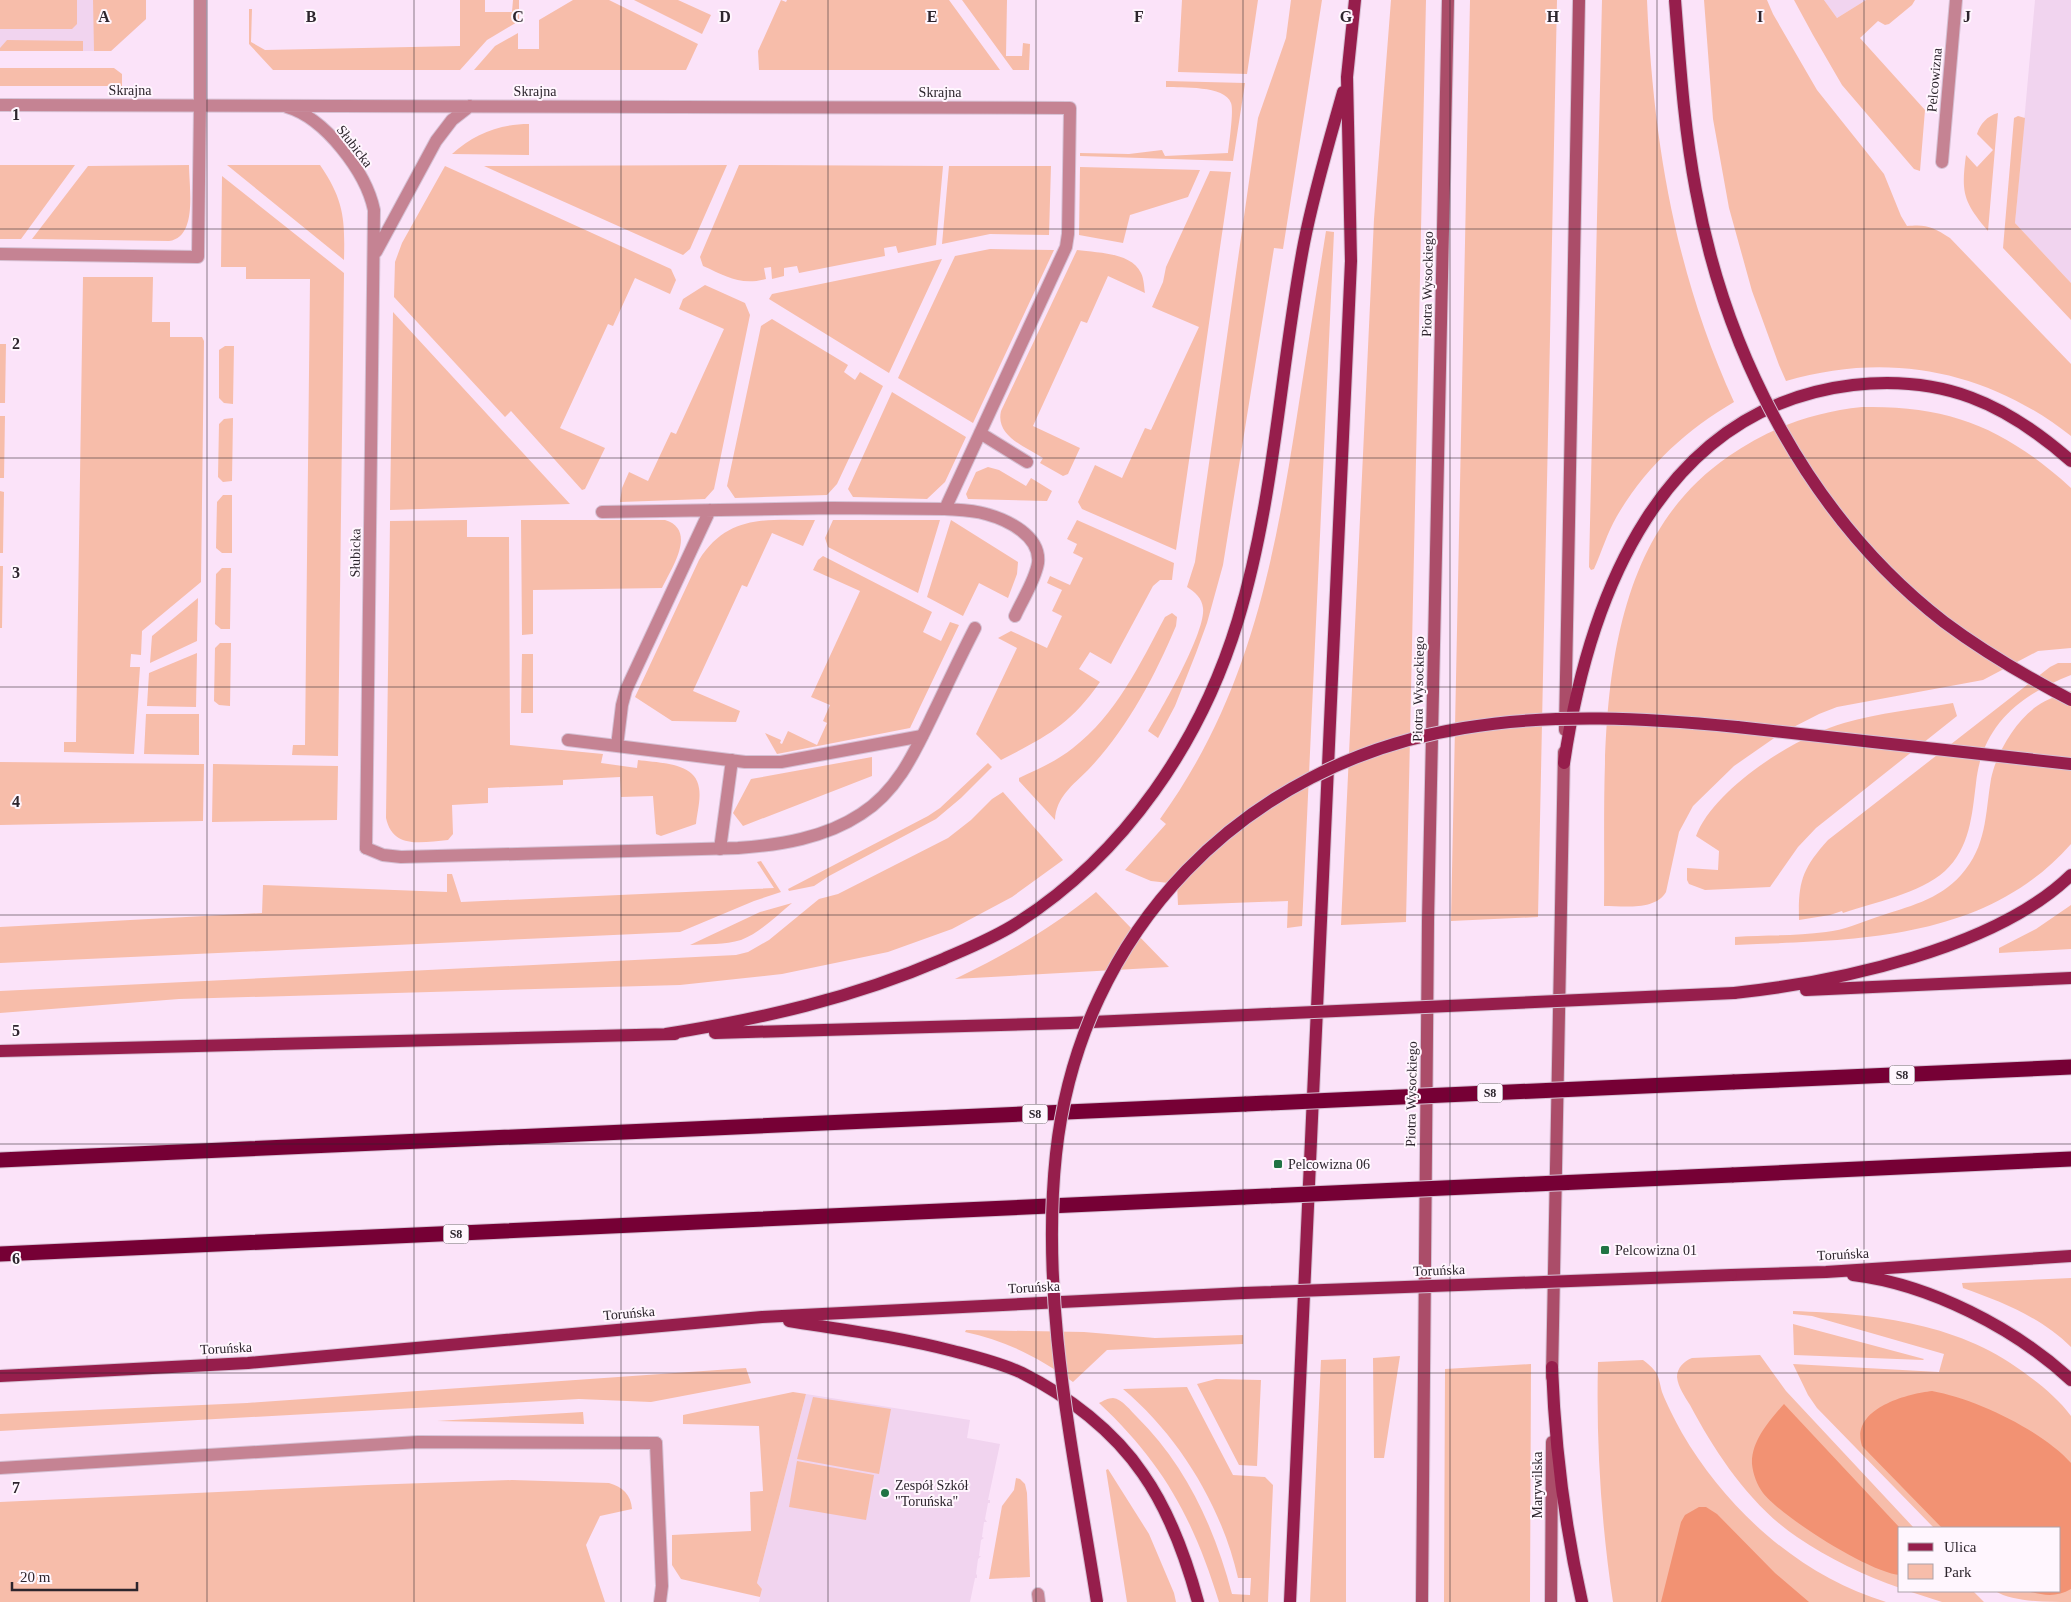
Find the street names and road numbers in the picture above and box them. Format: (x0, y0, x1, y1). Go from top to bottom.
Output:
street label: Pelcowizna (1924, 46, 1945, 113)
street label: Skrajna (109, 83, 152, 98)
street label: Skrajna (514, 84, 557, 99)
street label: Skrajna (919, 85, 962, 100)
street label: Słubicka (334, 122, 376, 171)
street label: Piotra Wysockiego (1419, 231, 1436, 337)
street label: Słubicka (348, 528, 363, 578)
street label: Piotra Wysockiego (1410, 636, 1427, 742)
street label: Piotra Wysockiego (1403, 1041, 1420, 1147)
road number: S8 (1890, 1066, 1914, 1084)
road number: S8 (1478, 1084, 1502, 1102)
road number: S8 (1022, 1104, 1048, 1124)
road number: S8 (444, 1224, 468, 1244)
street label: Toruńska (1817, 1246, 1870, 1263)
street label: Toruńska (1413, 1262, 1466, 1279)
street label: Toruńska (1008, 1279, 1061, 1296)
street label: Toruńska (603, 1304, 656, 1323)
street label: Toruńska (200, 1340, 253, 1357)
street label: Marywilska (1530, 1451, 1545, 1518)

